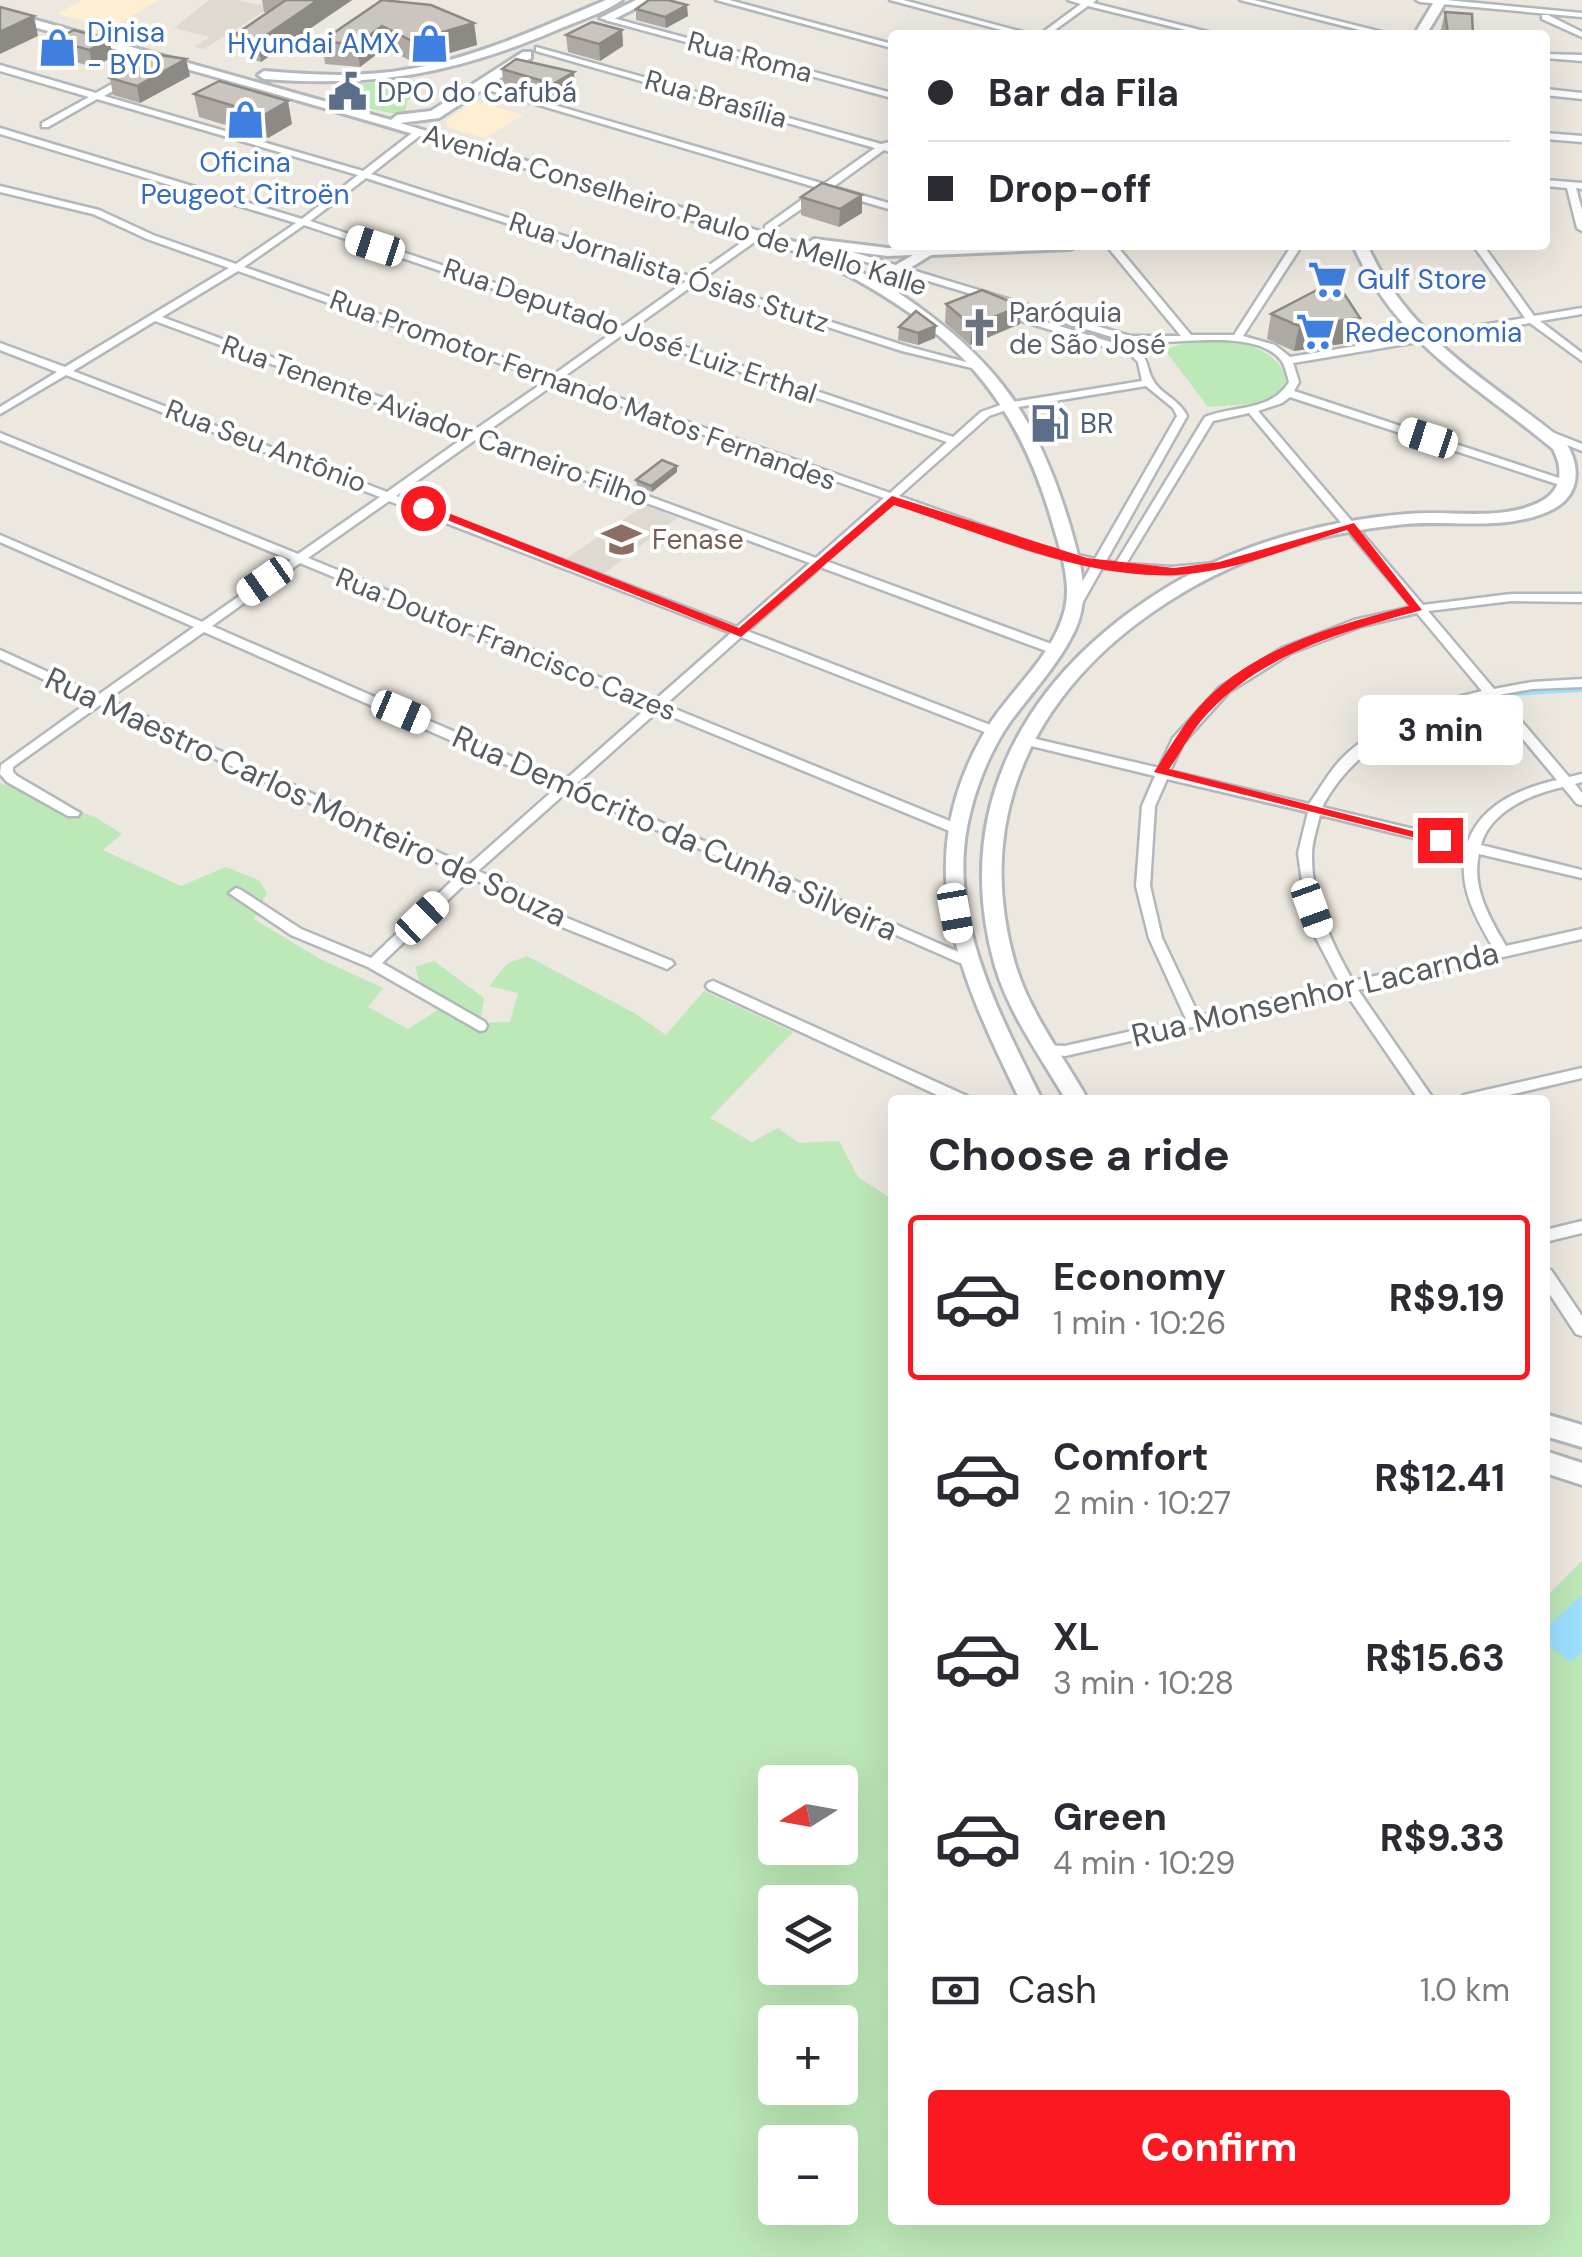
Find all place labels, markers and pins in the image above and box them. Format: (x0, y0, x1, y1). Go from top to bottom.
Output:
place label: Dinisa - BYD (87, 14, 165, 83)
shop icon: Hyundai AMX (409, 22, 451, 64)
place label: Hyundai AMX (227, 25, 400, 62)
shop icon: Dinisa - BYD (36, 27, 78, 69)
public building icon: DPO do Cafubá (326, 71, 368, 113)
place label: DPO do Cafubá (377, 74, 577, 111)
shop icon: Oficina Peugeot Citroën (224, 99, 266, 141)
place label: Oficina Peugeot Citroën (141, 144, 350, 213)
supermarket icon: Gulf Store (1306, 258, 1348, 300)
place label: Gulf Store (1357, 261, 1487, 298)
place label: Paróquia de São José (1009, 294, 1166, 363)
church icon: Paróquia de São José (958, 307, 1000, 349)
supermarket icon: Redeconomia (1294, 311, 1336, 353)
place label: Redeconomia (1345, 314, 1522, 351)
fuel station icon: BR (1029, 402, 1071, 444)
place label: BR (1080, 405, 1114, 442)
school or university icon: Fenase (601, 518, 643, 560)
place label: Fenase (652, 521, 744, 558)

